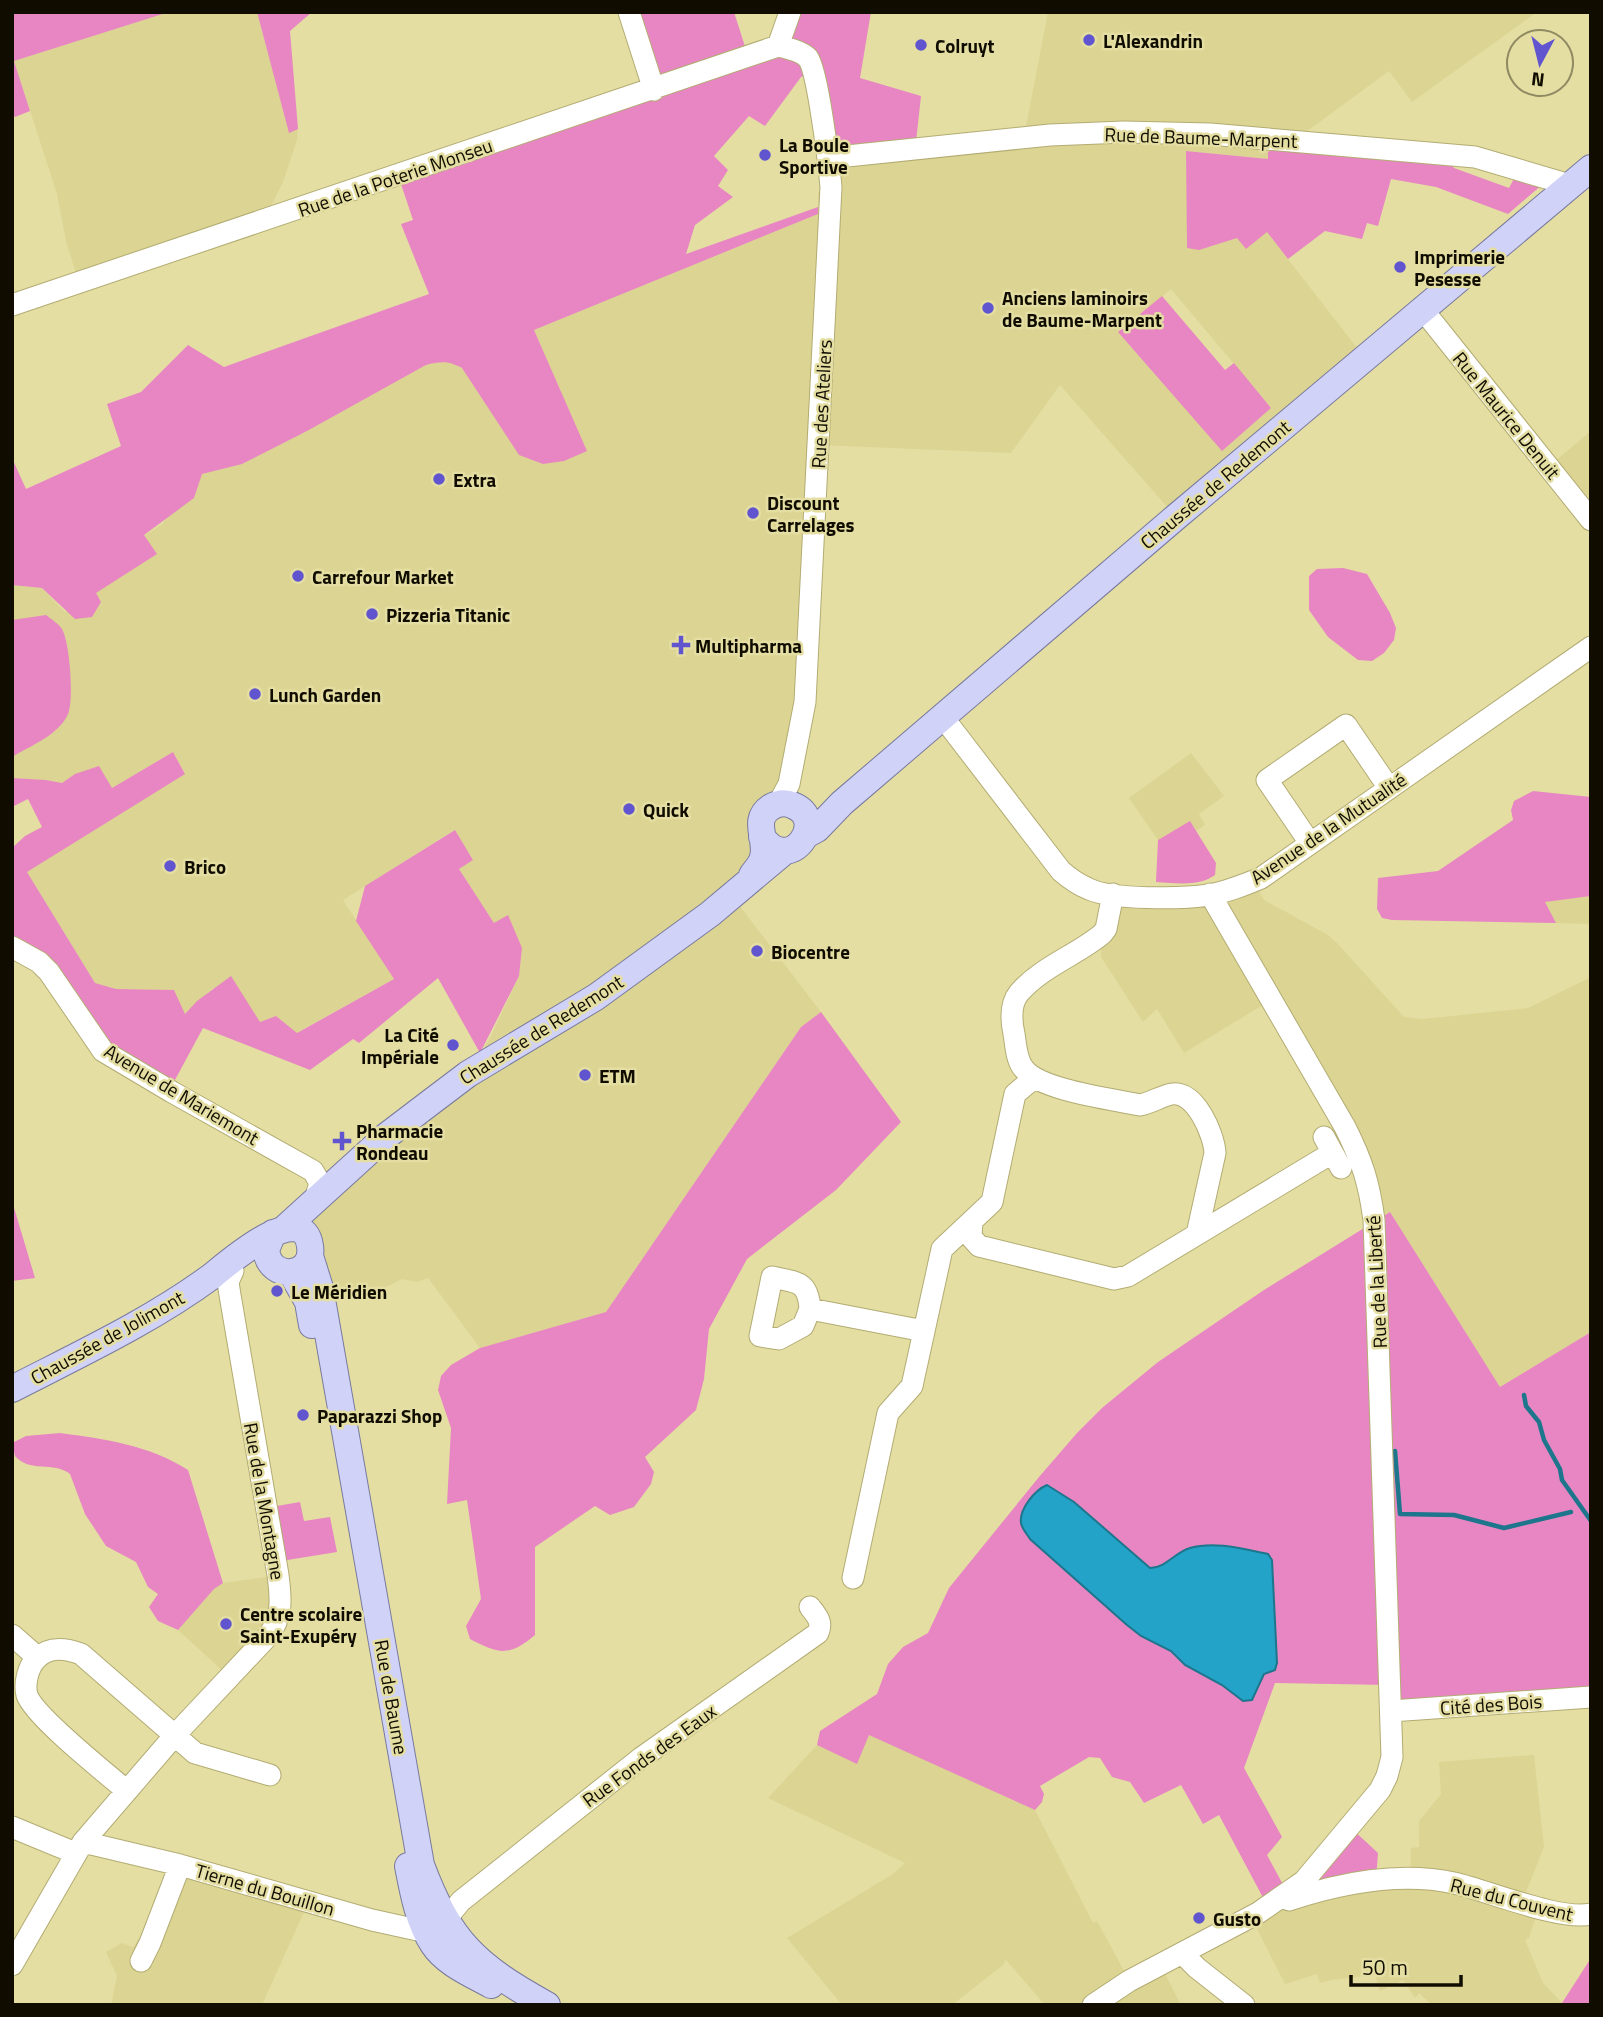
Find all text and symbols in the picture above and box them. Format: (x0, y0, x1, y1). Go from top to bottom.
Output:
place label: L'Alexandrin (1103, 26, 1203, 55)
north arrow (1505, 28, 1575, 98)
place label: Colruyt (935, 31, 994, 60)
marker: L'Alexandrin (1081, 32, 1097, 48)
marker: Colruyt (913, 37, 929, 53)
text: N (1530, 65, 1546, 96)
street label: Rue de Baume-Marpent (1104, 119, 1298, 155)
street label: Rue de la Poterie Monseu (294, 130, 496, 224)
place label: La Boule Sportive (779, 130, 849, 181)
marker: La Boule Sportive (757, 147, 773, 163)
place label: Imprimerie Pesesse (1414, 242, 1505, 293)
marker: Imprimerie Pesesse (1392, 259, 1408, 275)
place label: Anciens laminoirs de Baume-Marpent (1002, 283, 1162, 334)
marker: Anciens laminoirs de Baume-Marpent (980, 300, 996, 316)
street label: Rue des Ateliers (803, 339, 839, 469)
street label: Rue Maurice Denuit (1446, 345, 1568, 485)
street label: Chaussée de Redemont (1133, 412, 1297, 556)
place label: Extra (453, 465, 497, 494)
marker: Extra (431, 471, 447, 487)
place label: Discount Carrelages (767, 488, 855, 539)
marker: Discount Carrelages (745, 505, 761, 521)
place label: Carrefour Market (312, 562, 454, 591)
marker: Carrefour Market (290, 568, 306, 584)
place label: Pizzeria Titanic (386, 600, 510, 629)
marker: Pizzeria Titanic (364, 606, 380, 622)
place label: Multipharma (695, 631, 802, 660)
marker: Multipharma (673, 637, 689, 653)
place label: Lunch Garden (269, 680, 381, 709)
marker: Lunch Garden (247, 686, 263, 702)
street label: Avenue de la Mutualité (1244, 765, 1412, 891)
place label: Quick (643, 795, 689, 824)
marker: Quick (621, 801, 637, 817)
place label: Brico (184, 852, 226, 881)
marker: Brico (162, 858, 178, 874)
place label: Biocentre (771, 937, 850, 966)
marker: Biocentre (749, 943, 765, 959)
street label: Chaussée de Redemont (453, 967, 629, 1091)
place label: La Cité Impériale (361, 1020, 439, 1071)
street label: Avenue de Mariemont (99, 1036, 265, 1152)
marker: La Cité Impériale (445, 1037, 461, 1053)
place label: ETM (599, 1061, 636, 1090)
marker: ETM (577, 1067, 593, 1083)
place label: Pharmacie Rondeau (356, 1116, 444, 1167)
marker: Pharmacie Rondeau (334, 1133, 350, 1149)
street label: Rue de la Liberté (1358, 1215, 1394, 1349)
place label: Le Méridien (291, 1277, 387, 1306)
street label: Chaussée de Jolimont (25, 1283, 189, 1391)
marker: Le Méridien (269, 1283, 285, 1299)
place label: Paparazzi Shop (317, 1401, 442, 1430)
marker: Paparazzi Shop (295, 1407, 311, 1423)
street label: Rue de la Montagne (237, 1420, 293, 1582)
place label: Centre scolaire Saint-Exupéry (240, 1599, 362, 1650)
marker: Centre scolaire Saint-Exupéry (218, 1616, 234, 1632)
street label: Rue de Baume (368, 1637, 416, 1757)
street label: Cité des Bois (1439, 1686, 1543, 1722)
street label: Rue Fonds des Eaux (576, 1696, 723, 1814)
street label: Tierne du Bouillon (192, 1855, 338, 1923)
street label: Rue du Couvent (1448, 1870, 1577, 1928)
place label: Gusto (1213, 1904, 1261, 1933)
marker: Gusto (1191, 1910, 1207, 1926)
scale bar (1351, 1944, 1461, 1988)
text: 50 m (1362, 1951, 1408, 1983)

